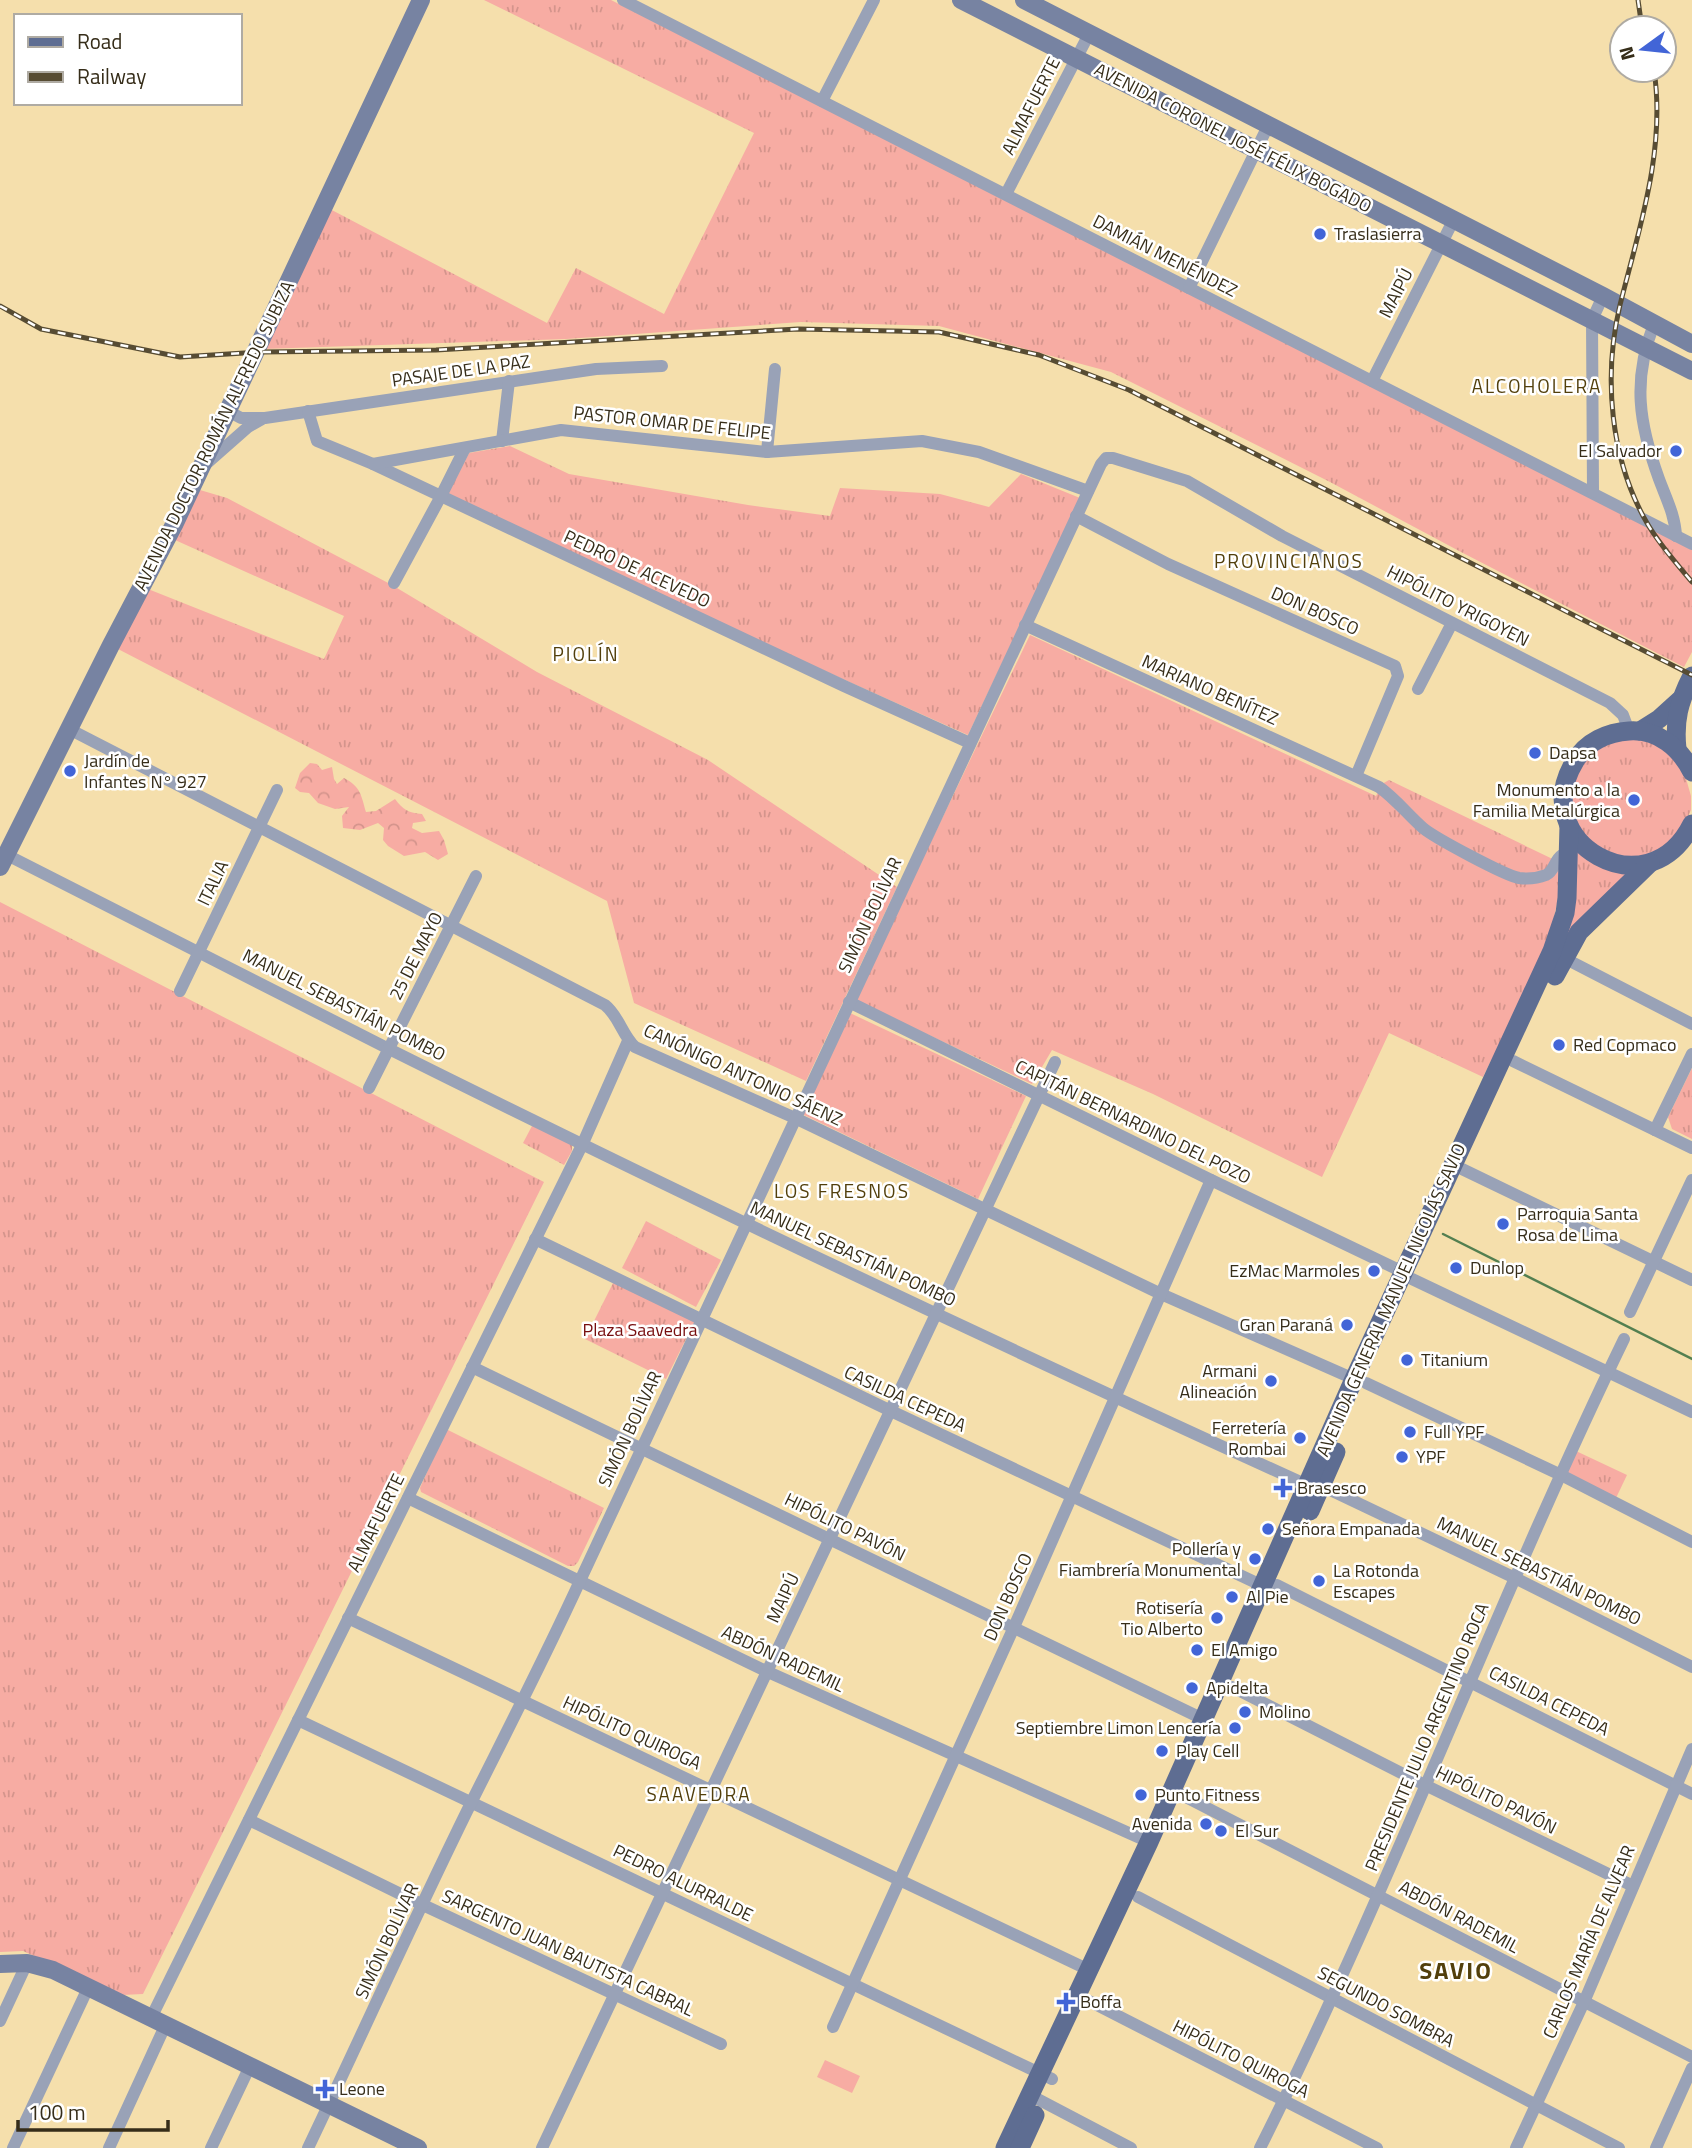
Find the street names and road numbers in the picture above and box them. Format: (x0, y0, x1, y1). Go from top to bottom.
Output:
street label: ALMAFUERTE (994, 52, 1067, 159)
street label: AVENIDA CORONEL JOSÉ FÉLIX BOGADO (1090, 56, 1377, 219)
street label: DAMIÁN MENÉNDEZ (1088, 207, 1242, 304)
street label: MAIPÚ (1372, 263, 1420, 322)
street label: AVENIDA DOCTOR ROMÁN ALFREDO SUBIZA (126, 276, 301, 595)
street label: PASAJE DE LA PAZ (390, 347, 532, 394)
street label: PASTOR OMAR DE FELIPE (572, 399, 772, 446)
street label: PEDRO DE ACEVEDO (560, 523, 715, 614)
street label: HIPÓLITO YRIGOYEN (1382, 558, 1534, 653)
street label: DON BOSCO (1267, 579, 1364, 642)
street label: MARIANO BENÍTEZ (1138, 647, 1283, 732)
street label: SIMÓN BOLÍVAR (831, 852, 908, 977)
street label: ITALIA (190, 855, 235, 910)
street label: 25 DE MAYO (382, 907, 449, 1005)
street label: MANUEL SEBASTIÁN POMBO (238, 942, 450, 1068)
street label: CANÓNIGO ANTONIO SÁENZ (639, 1017, 847, 1133)
street label: CAPITÁN BERNARDINO DEL POZO (1011, 1053, 1256, 1191)
street label: AVENIDA GENERAL MANUEL NICOLÁS SAVIO (1309, 1139, 1472, 1461)
street label: MANUEL SEBASTIÁN POMBO (746, 1194, 961, 1313)
street label: CASILDA CEPEDA (840, 1358, 971, 1439)
street label: SIMÓN BOLÍVAR (591, 1366, 668, 1491)
street label: ALMAFUERTE (340, 1469, 411, 1577)
street label: HIPÓLITO PAVÓN (780, 1486, 910, 1568)
street label: MANUEL SEBASTIÁN POMBO (1432, 1509, 1646, 1632)
street label: DON BOSCO (976, 1548, 1039, 1645)
street label: MAIPÚ (759, 1568, 806, 1627)
street label: PRESIDENTE JULIO ARGENTINO ROCA (1358, 1598, 1496, 1875)
street label: ABDÓN RADEMIL (717, 1618, 849, 1699)
street label: CASILDA CEPEDA (1484, 1659, 1614, 1743)
street label: HIPÓLITO QUIROGA (559, 1689, 706, 1777)
street label: HIPÓLITO PAVÓN (1431, 1759, 1561, 1841)
street label: PEDRO ALURRALDE (609, 1837, 758, 1928)
street label: CARLOS MARÍA DE ALVEAR (1536, 1841, 1642, 2043)
street label: ABDÓN RADEMIL (1394, 1873, 1525, 1960)
street label: SIMÓN BOLÍVAR (348, 1878, 425, 2003)
street label: SARGENTO JUAN BAUTISTA CABRAL (438, 1882, 699, 2023)
street label: SEGUNDO SOMBRA (1313, 1959, 1460, 2054)
street label: HIPÓLITO QUIROGA (1168, 2013, 1314, 2105)

